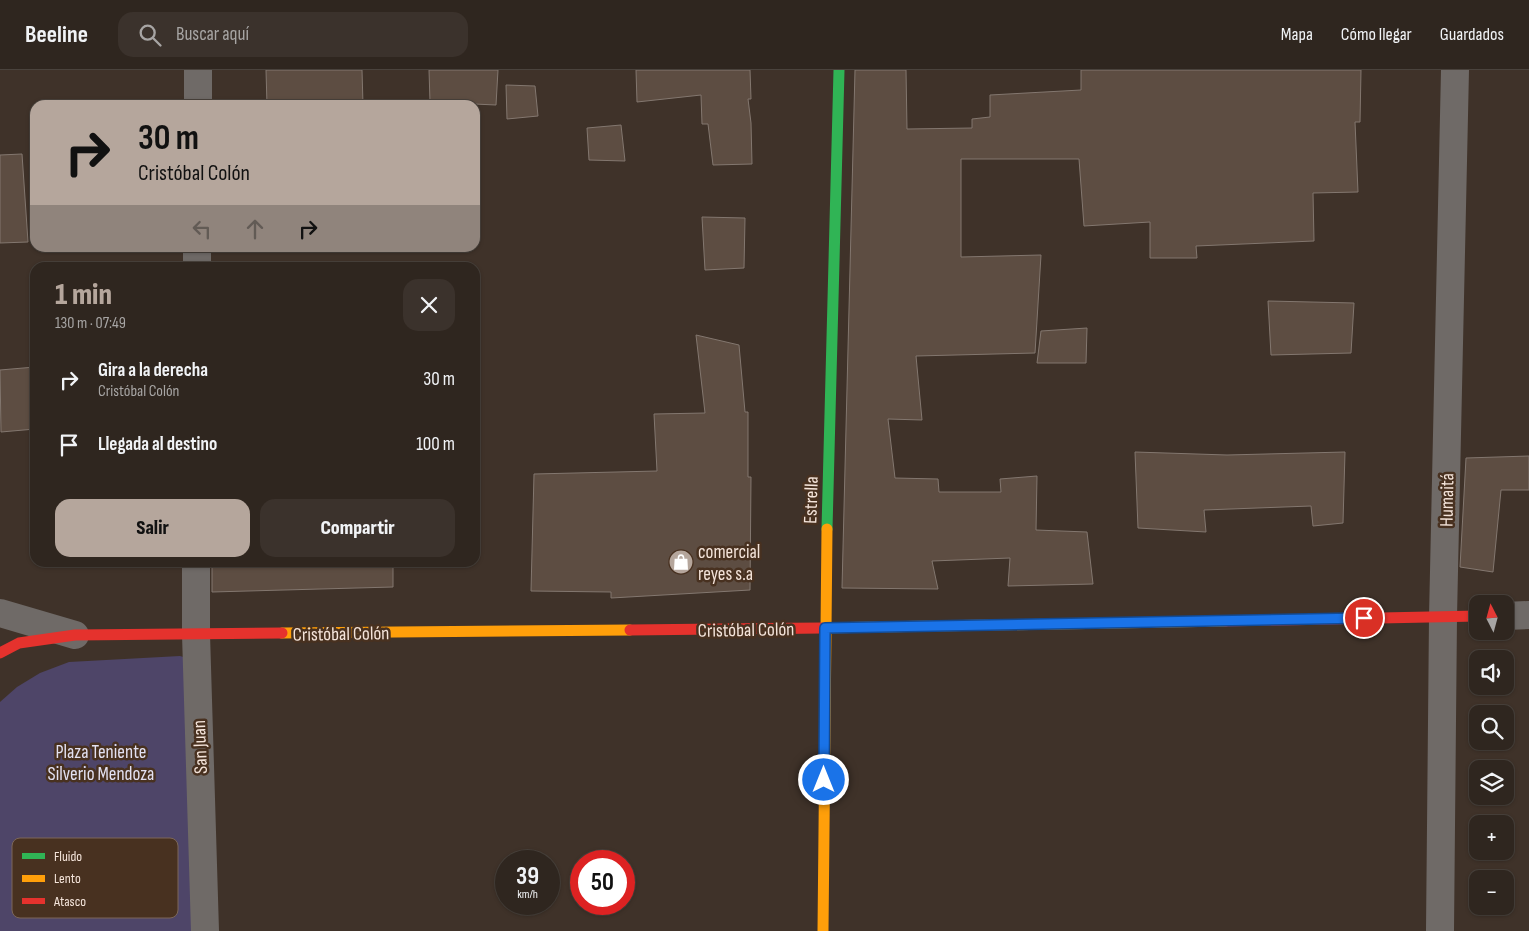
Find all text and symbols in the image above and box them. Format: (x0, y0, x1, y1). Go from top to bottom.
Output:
search box (118, 12, 468, 57)
text: Beeline (25, 20, 88, 49)
icon: search (136, 21, 164, 49)
text: Buscar aquí (176, 23, 249, 46)
text: Mapa (1281, 24, 1313, 45)
text: Cómo llegar (1341, 24, 1412, 45)
text: Guardados (1440, 24, 1504, 45)
text: 30 m (138, 117, 199, 160)
icon: right (55, 120, 120, 185)
text: Cristóbal Colón (138, 160, 250, 187)
icon: left (188, 215, 216, 243)
icon: ahead (241, 215, 269, 243)
icon: right (294, 215, 322, 243)
text: 1 min (55, 277, 112, 313)
button: close (403, 279, 455, 331)
text: 130 m · 07:49 (55, 314, 126, 333)
text: Gira a la derecha (98, 359, 208, 382)
icon: right (55, 366, 83, 394)
text: 30 m (423, 368, 455, 391)
text: Cristóbal Colón (98, 382, 179, 401)
icon: arrive (55, 431, 83, 459)
text: Llegada al destino (98, 433, 217, 456)
text: 100 m (416, 433, 455, 456)
street label: Humaitá (1436, 473, 1459, 527)
street label: Estrella (799, 476, 824, 524)
button: Salir (55, 499, 250, 557)
button: Compartir (260, 499, 455, 557)
place label: comercial reyes s.a (698, 541, 760, 586)
shop icon: comercial reyes s.a (668, 549, 694, 575)
north arrow (1469, 595, 1514, 640)
map controls (1469, 595, 1514, 915)
pin (1343, 597, 1385, 639)
icon: arrive (1350, 604, 1378, 632)
street label: Cristóbal Colón (697, 618, 795, 643)
street label: Cristóbal Colón (292, 622, 390, 647)
button: sound (1469, 650, 1514, 695)
button: search (1469, 705, 1514, 750)
street label: San Juan (188, 720, 213, 774)
park label: Plaza Teniente Silverio Mendoza (48, 741, 154, 786)
position arrow (797, 753, 849, 805)
button: layers (1469, 760, 1514, 805)
button: + (1469, 815, 1514, 860)
legend (12, 838, 178, 918)
text: Fluido (54, 848, 82, 865)
speed limit sign: 50 (570, 850, 635, 915)
text: 39 (516, 861, 539, 892)
text: Lento (54, 870, 81, 887)
button: − (1469, 870, 1514, 915)
text: km/h (517, 887, 538, 902)
text: Atasco (53, 893, 86, 910)

